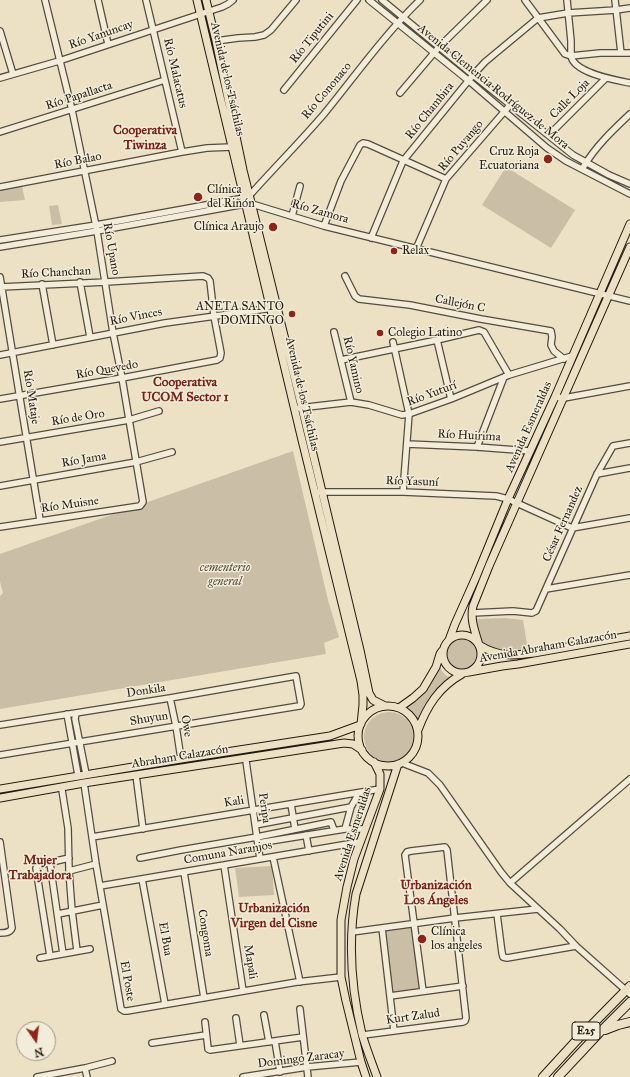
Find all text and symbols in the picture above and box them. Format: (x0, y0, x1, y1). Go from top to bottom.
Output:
street label: Río Tiputini (287, 10, 337, 66)
street label: Río Yanuncay (67, 17, 135, 53)
street label: Avenida de los Tsáchilas (207, 21, 247, 137)
street label: Avenida Clemencia Rodríguez de Mora (414, 21, 572, 153)
street label: Río Malacatus (160, 37, 190, 109)
street label: Río Cononaco (299, 60, 355, 122)
street label: Calle Loja (547, 76, 593, 122)
street label: Río Papallacta (44, 78, 114, 114)
street label: Río Chambira (403, 80, 457, 142)
street label: Río Puyango (435, 117, 487, 175)
district label: Cooperativa Tiwinza (113, 123, 177, 154)
place label: Cruz Roja Ecuatoriana (479, 145, 539, 173)
street label: Río Balao (53, 149, 103, 173)
marker: Cruz Roja Ecuatoriana (542, 153, 554, 165)
place label: Clínica del Riñón (207, 183, 255, 211)
marker: Clínica del Riñón (192, 191, 204, 203)
street label: Río Zamora (290, 197, 350, 227)
place label: Clínica Araujo (194, 220, 264, 234)
street label: Río Upano (99, 221, 123, 277)
marker: Clínica Araujo (267, 221, 279, 233)
place label: Relax (402, 244, 429, 258)
marker: Relax (389, 246, 399, 256)
street label: Río Chanchan (21, 264, 91, 282)
street label: Callejón C (434, 292, 486, 316)
place label: ANETA SANTO DOMINGO (196, 300, 284, 328)
street label: Río Vinces (109, 305, 163, 329)
marker: ANETA SANTO DOMINGO (287, 309, 297, 319)
place label: Colegio Latino (388, 326, 462, 340)
marker: Colegio Latino (375, 328, 385, 338)
street label: Río Yamino (339, 335, 367, 395)
street label: Avenida de los Tsáchilas (282, 336, 322, 452)
street label: Río Quevedo (75, 357, 139, 383)
street label: Río Mataje (20, 369, 42, 425)
district label: Cooperativa UCOM Sector 1 (141, 375, 229, 406)
street label: Río Yuturí (405, 378, 459, 410)
street label: Avenida Esmeraldas (503, 379, 555, 475)
street label: Río de Oro (50, 407, 106, 429)
street label: Río Huirima (437, 427, 501, 445)
street label: Río Jama (60, 449, 108, 471)
street label: Río Yasuní (385, 474, 439, 490)
street label: César Fernandez (540, 484, 586, 564)
street label: Río Muisne (40, 494, 100, 516)
park label: cementerio general (200, 561, 250, 589)
street label: Avenida Abraham Calazacón (478, 628, 618, 666)
street label: Donkila (125, 681, 167, 701)
street label: Shuyun (129, 709, 169, 729)
street label: Owe (177, 714, 195, 738)
street label: Abraham Calazacón (131, 742, 229, 772)
street label: Avenida Esmeraldas (331, 785, 375, 883)
street label: Peripa (255, 792, 273, 824)
street label: Kali (223, 793, 245, 811)
street label: Comuna Naranjos (183, 838, 273, 868)
district label: Mujer Trabajadora (9, 853, 71, 884)
district label: Urbanización Los Ángeles (400, 878, 472, 909)
district label: Urbanización Virgen del Cisne (231, 901, 317, 932)
street label: Congoma (194, 908, 216, 958)
street label: El Bua (155, 921, 175, 957)
place label: Clínica los angeles (431, 925, 482, 953)
marker: Clínica los angeles (416, 933, 428, 945)
street label: Mapali (240, 944, 260, 980)
street label: El Poste (116, 960, 138, 1002)
street label: Kurt Zalud (385, 1006, 441, 1028)
north arrow (16, 1021, 56, 1061)
road number: E25 (572, 1022, 600, 1040)
text: N (33, 1045, 45, 1060)
street label: Domingo Zaracay (257, 1047, 345, 1071)

